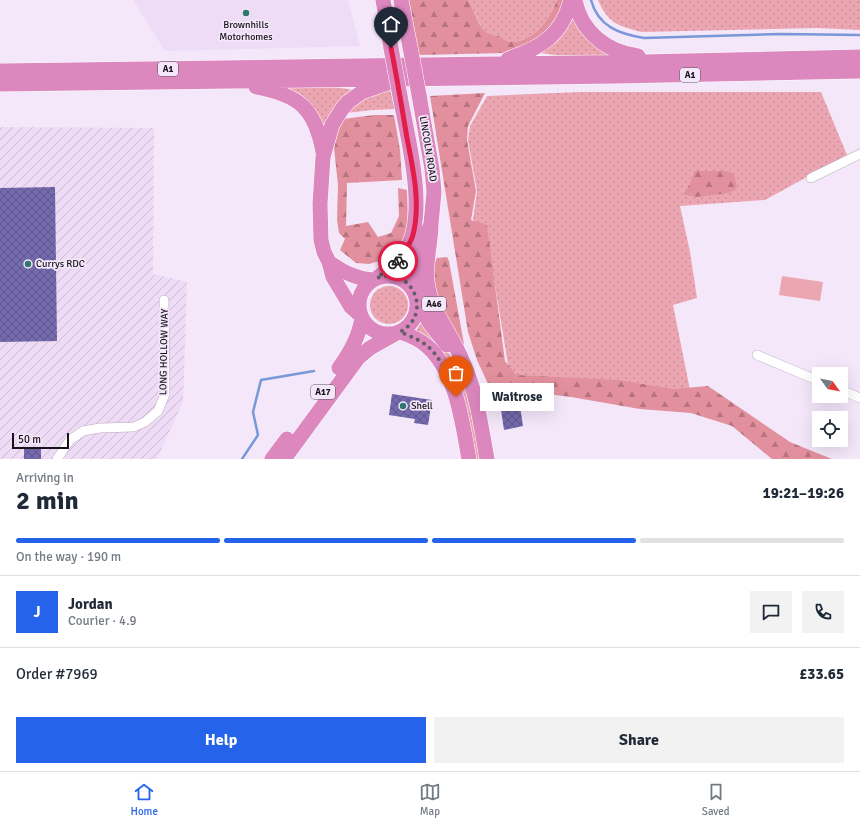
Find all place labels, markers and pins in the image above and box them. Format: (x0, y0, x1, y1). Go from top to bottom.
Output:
pin (374, 7.0, 408, 48)
marker: Brownhills Motorhomes (241, 8, 251, 18)
place label: Brownhills Motorhomes (219, 19, 273, 43)
place label: Currys RDC (36, 258, 85, 270)
marker: Currys RDC (23, 259, 33, 269)
pin (439, 356, 473, 397)
callout: Waitrose (480, 383, 554, 411)
place label: Shell (411, 400, 433, 412)
marker: Shell (398, 401, 408, 411)

